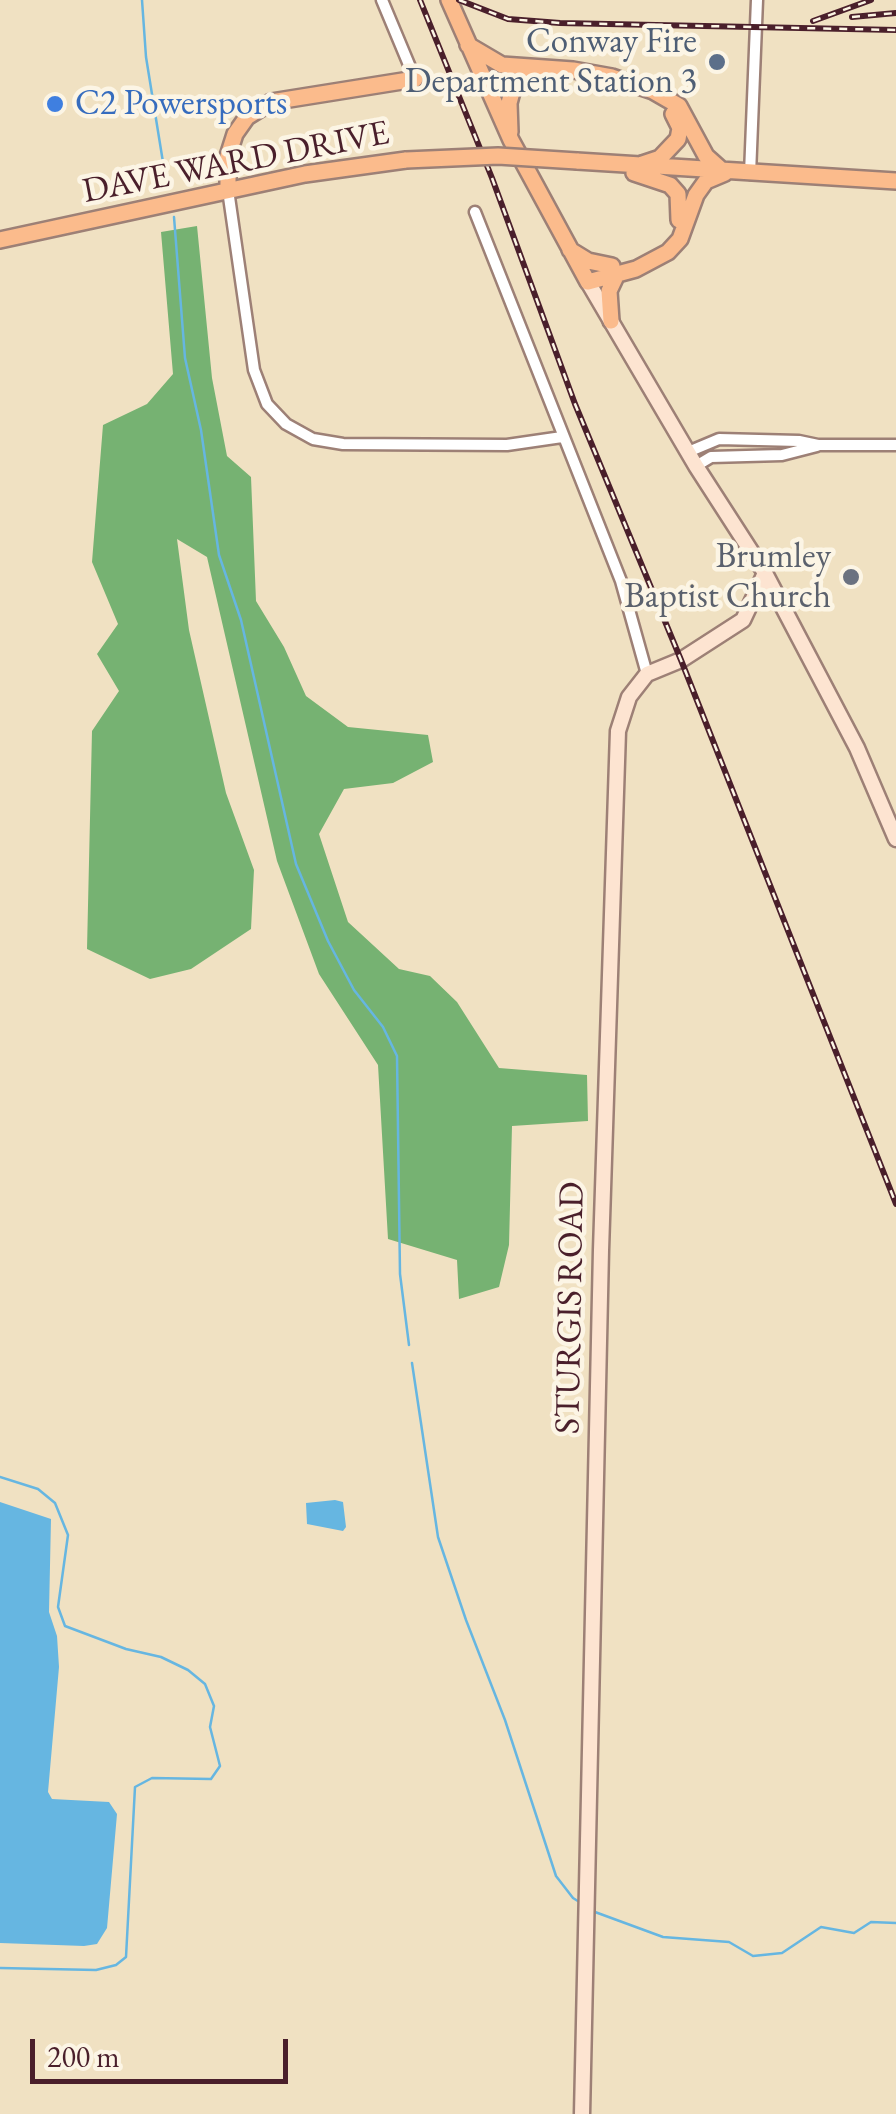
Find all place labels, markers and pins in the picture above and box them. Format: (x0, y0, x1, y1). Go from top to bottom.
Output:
place label: Conway Fire Department Station 3 (405, 21, 697, 103)
marker: Conway Fire Department Station 3 (706, 51, 728, 73)
place label: C2 Powersports (75, 83, 287, 125)
marker: C2 Powersports (44, 93, 66, 115)
place label: Brumley Baptist Church (624, 536, 831, 618)
marker: Brumley Baptist Church (840, 566, 862, 588)

